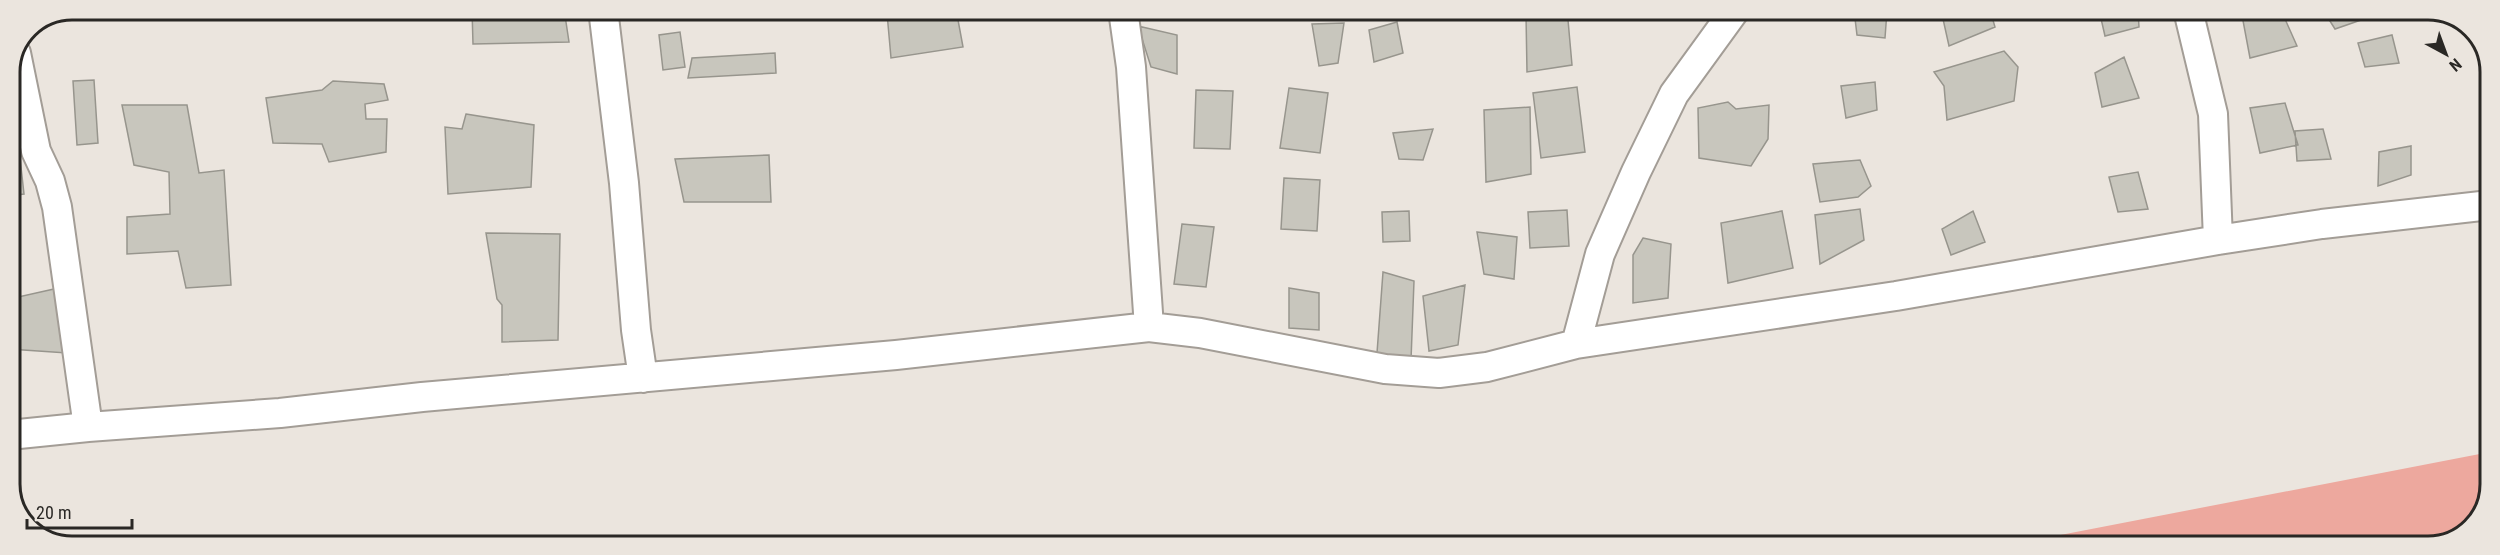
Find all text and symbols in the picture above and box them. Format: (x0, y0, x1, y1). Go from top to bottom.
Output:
north arrow (2416, 24, 2476, 84)
text: N (2446, 55, 2465, 75)
scale bar (27, 492, 132, 530)
text: 20 m (36, 502, 71, 523)

